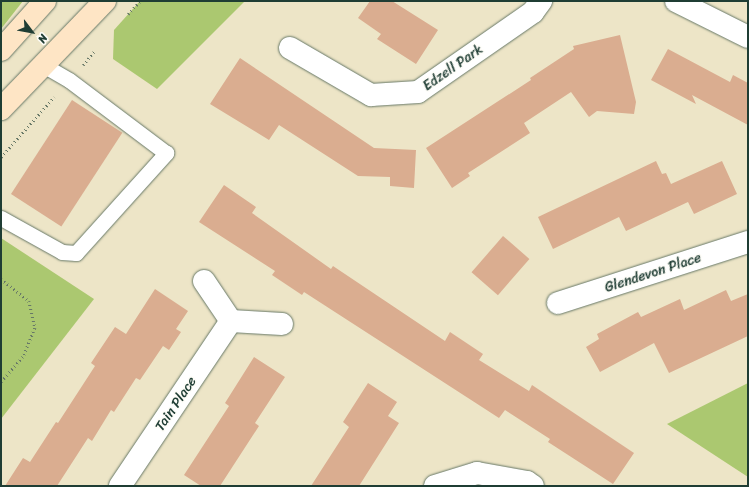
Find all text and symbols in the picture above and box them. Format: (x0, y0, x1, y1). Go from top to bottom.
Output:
north arrow (12, 12, 52, 52)
text: N (33, 30, 53, 47)
street label: Edzell Park (420, 41, 486, 95)
street label: Glendevon Place (603, 250, 703, 296)
street label: Tain Place (152, 373, 200, 435)

